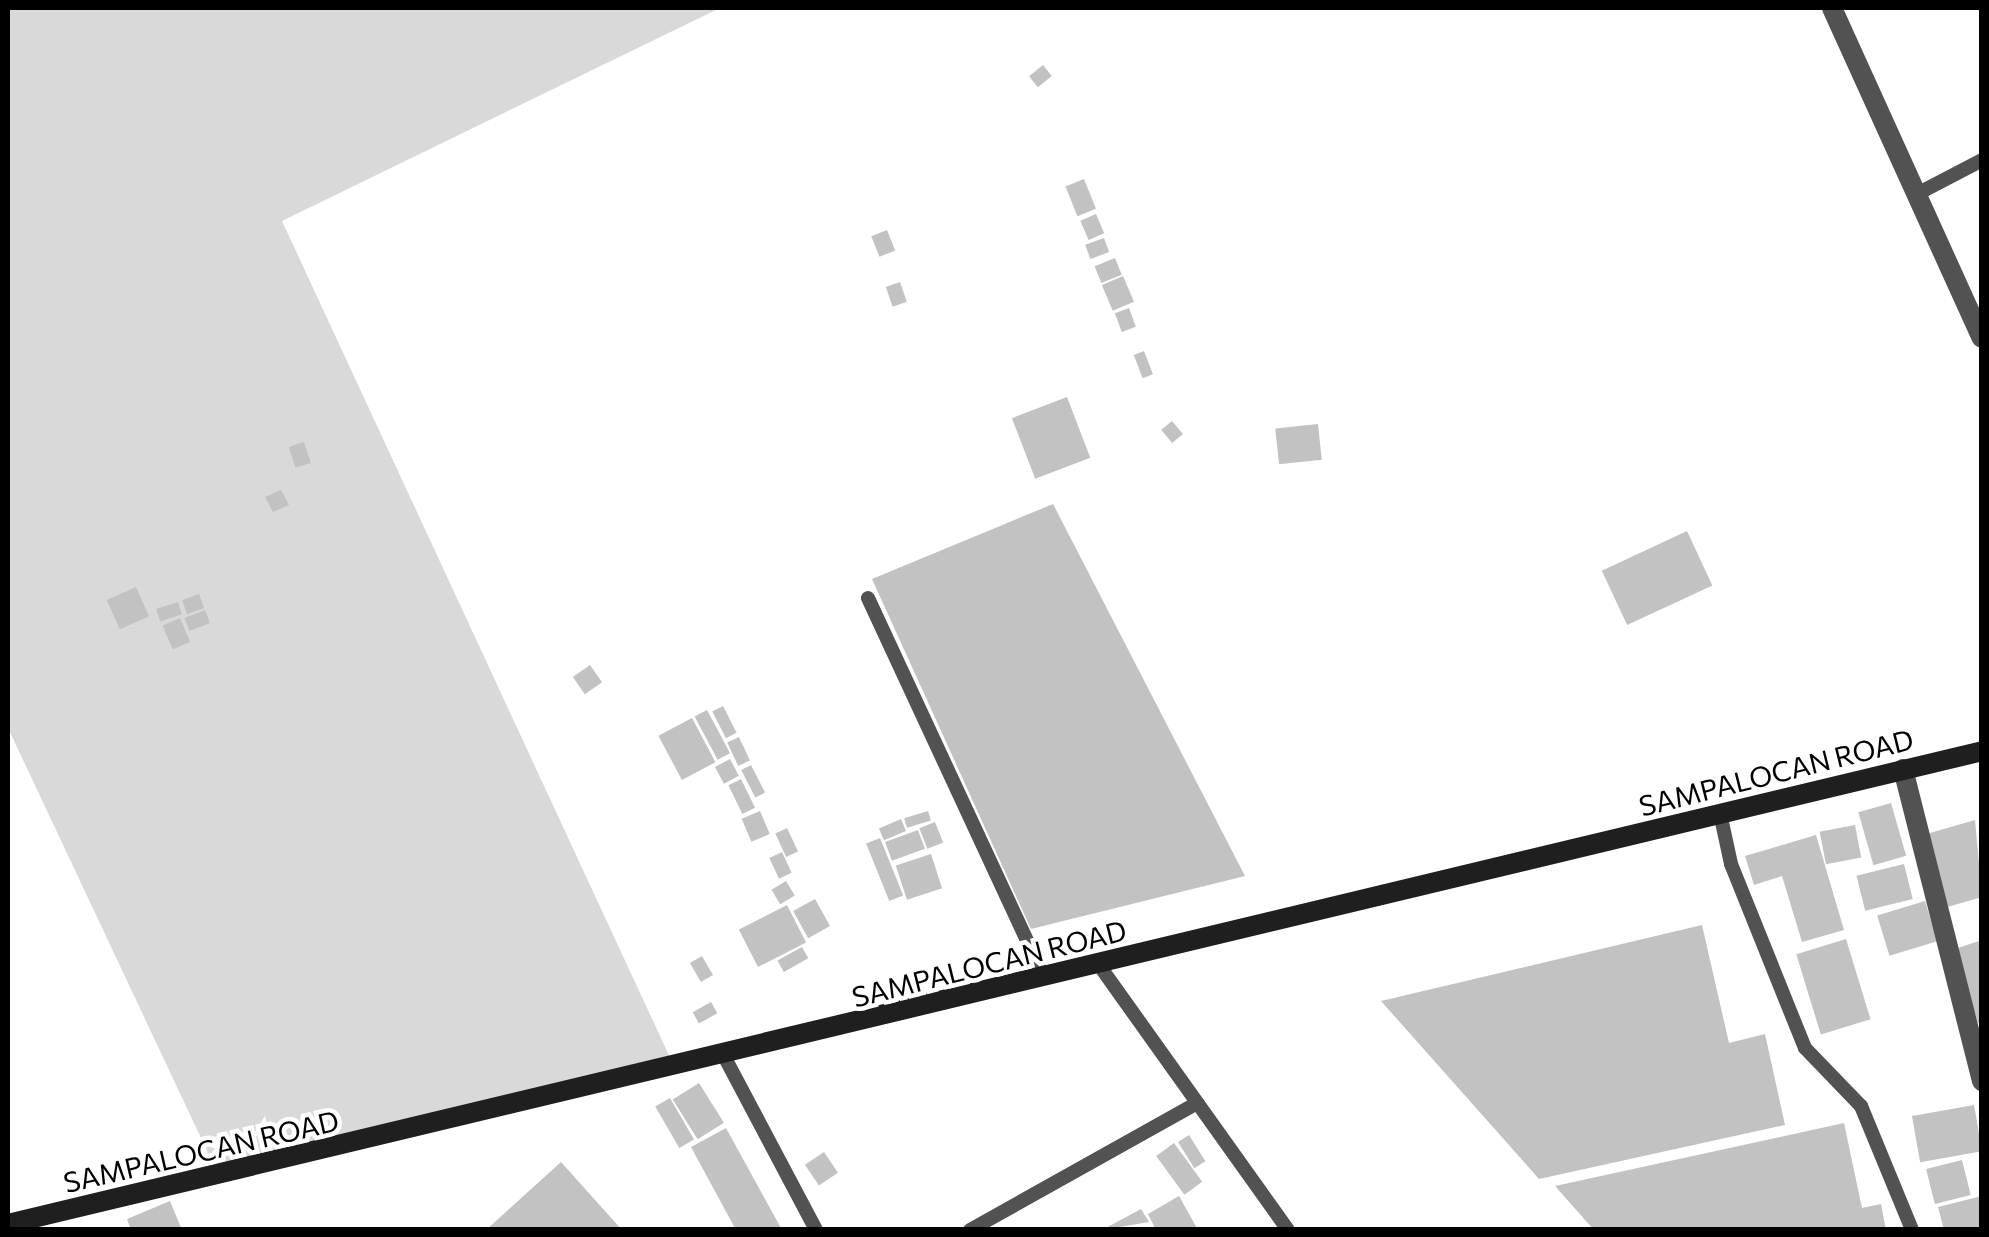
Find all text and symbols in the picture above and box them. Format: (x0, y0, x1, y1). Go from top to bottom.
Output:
street label: SAMPALOCAN ROAD (1635, 722, 1917, 822)
street label: SAMPALOCAN ROAD (848, 913, 1130, 1013)
street label: SAMPALOCAN ROAD (60, 1103, 342, 1199)

